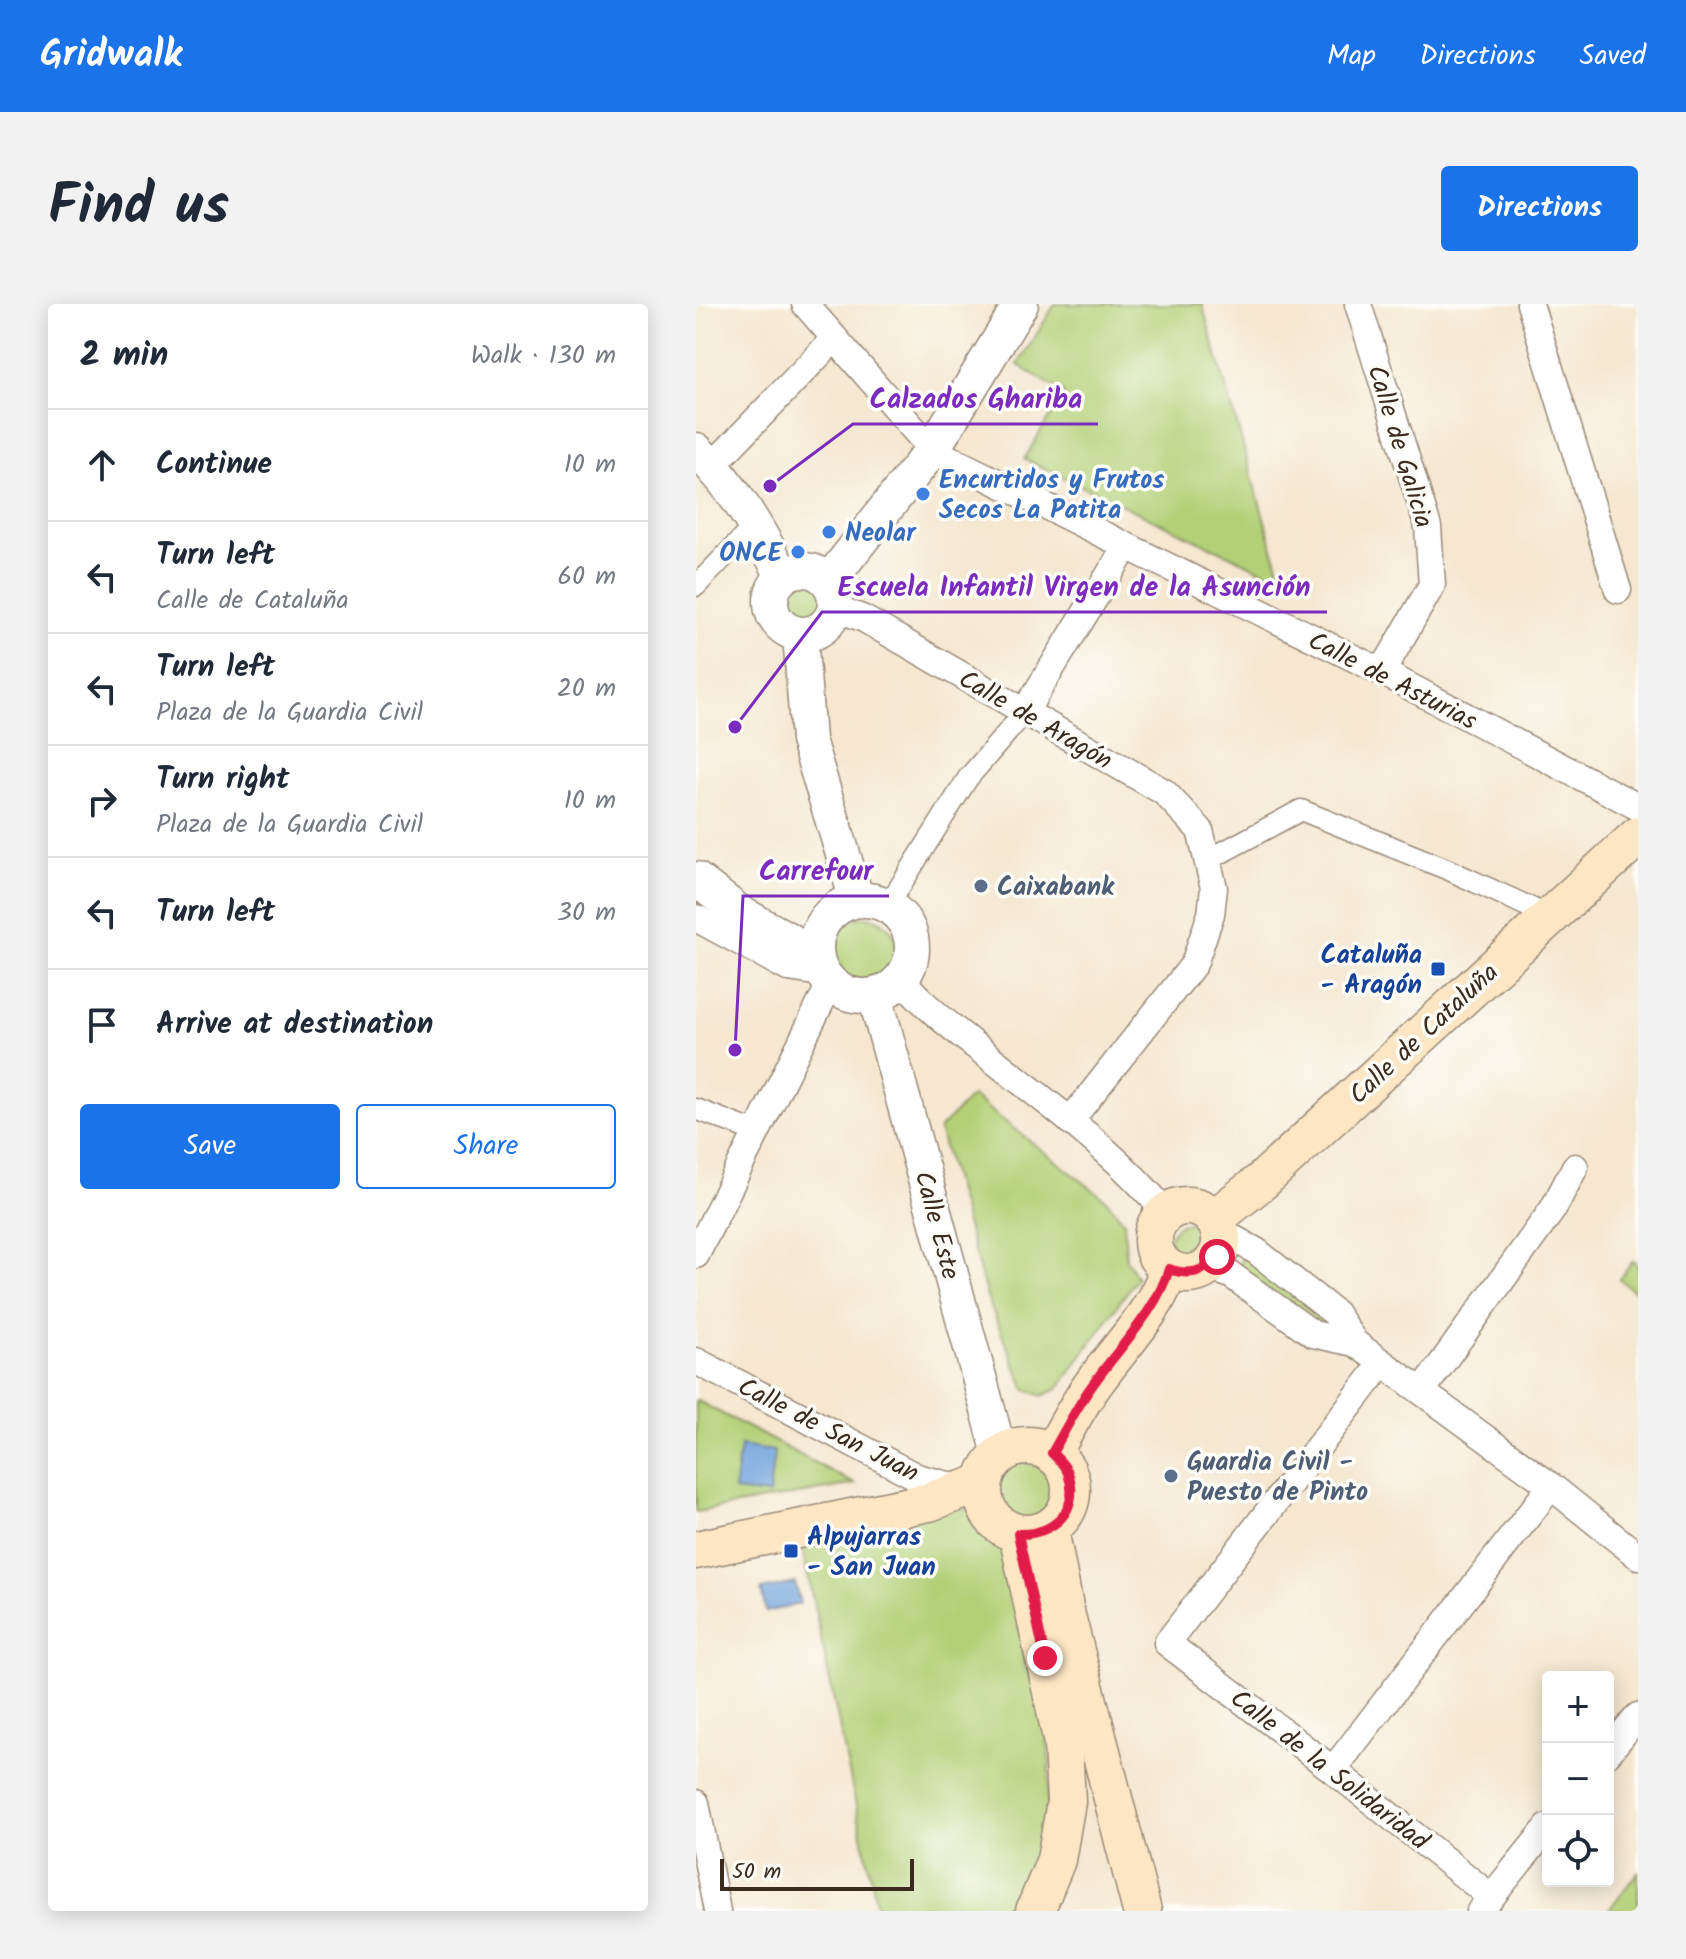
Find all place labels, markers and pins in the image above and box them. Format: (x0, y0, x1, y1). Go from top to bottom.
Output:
callout: Calzados Ghariba (853, 372, 1098, 424)
place label: Encurtidos y Frutos Secos La Patita (939, 460, 1164, 532)
marker: Encurtidos y Frutos Secos La Patita (914, 485, 932, 503)
place label: Neolar (845, 513, 917, 555)
marker: Neolar (820, 523, 838, 541)
place label: ONCE (719, 533, 784, 575)
marker: ONCE (789, 543, 807, 561)
callout: Escuela Infantil Virgen de la Asunción (822, 560, 1327, 612)
callout: Carrefour (743, 844, 889, 896)
place label: Caixabank (997, 867, 1115, 909)
marker: Caixabank (972, 877, 990, 895)
place label: Cataluña - Aragón (1320, 935, 1422, 1007)
marker: Cataluña - Aragón (1429, 960, 1447, 978)
place label: Guardia Civil - Puesto de Pinto (1187, 1442, 1368, 1514)
marker: Guardia Civil - Puesto de Pinto (1162, 1467, 1180, 1485)
place label: Alpujarras - San Juan (807, 1517, 936, 1589)
marker: Alpujarras - San Juan (782, 1542, 800, 1560)

